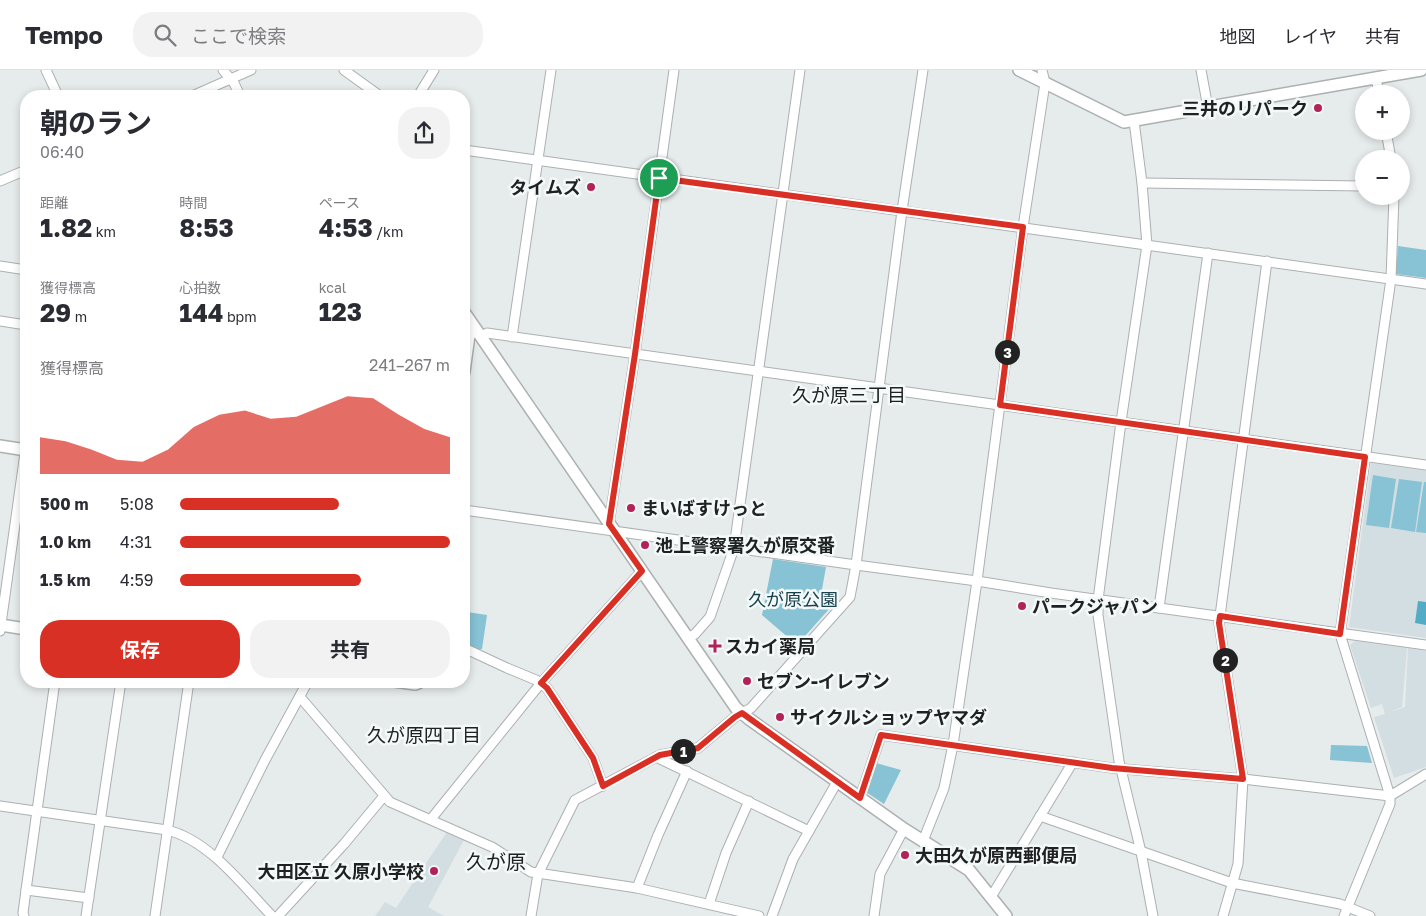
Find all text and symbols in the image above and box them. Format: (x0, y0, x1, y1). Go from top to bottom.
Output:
search box (133, 12, 483, 57)
text: Tempo (25, 20, 103, 49)
icon: search (151, 21, 179, 49)
text: ここで検索 (191, 24, 286, 47)
text: 地図 (1220, 25, 1256, 47)
text: レイヤ (1284, 25, 1337, 47)
text: 共有 (1365, 25, 1401, 47)
map controls (1355, 85, 1410, 205)
button: + (1355, 85, 1410, 140)
place label: 三井のリパーク (1182, 97, 1308, 119)
marker: 三井のリパーク (1312, 102, 1324, 114)
text: 朝のラン (40, 106, 152, 139)
button: share (398, 107, 450, 159)
text: 06:40 (40, 142, 84, 162)
button: − (1355, 150, 1410, 205)
pin (638, 157, 680, 199)
icon: arrive (645, 164, 673, 192)
place label: タイムズ (509, 176, 581, 198)
marker: タイムズ (585, 181, 597, 193)
text: 距離 (40, 194, 68, 211)
text: 時間 (179, 194, 207, 211)
text: ペース (319, 194, 360, 211)
text: 1.82 (40, 212, 92, 243)
text: 8:53 (179, 212, 234, 243)
text: 4:53 (319, 212, 373, 243)
text: km (92, 223, 116, 240)
text: /km (373, 223, 403, 240)
text: 獲得標高 (40, 279, 96, 296)
text: 心拍数 (179, 279, 221, 296)
text: kcal (319, 279, 346, 296)
text: 123 (319, 296, 362, 327)
text: 29 (40, 297, 71, 328)
text: 144 (179, 297, 223, 328)
text: m (71, 308, 87, 325)
text: bpm (223, 308, 257, 325)
pin: 3 (994, 340, 1020, 364)
text: 3 (1003, 344, 1012, 361)
text: 241–267 m (369, 355, 450, 375)
text: 獲得標高 (40, 358, 104, 378)
district label: 久が原三丁目 (792, 383, 906, 406)
text: 500 m (40, 494, 89, 514)
text: 5:08 (120, 494, 154, 514)
place label: まいばすけっと (641, 497, 767, 519)
marker: まいばすけっと (625, 502, 637, 514)
text: 1.0 km (40, 532, 91, 552)
text: 4:31 (120, 532, 152, 552)
place label: 池上警察署久が原交番 (655, 534, 835, 556)
marker: 池上警察署久が原交番 (639, 539, 651, 551)
text: 1.5 km (40, 570, 90, 590)
text: 4:59 (120, 570, 154, 590)
park label: 久が原公園 (748, 588, 838, 610)
place label: パークジャパン (1032, 595, 1158, 617)
marker: パークジャパン (1016, 600, 1028, 612)
button: 保存 (40, 620, 240, 678)
button: 共有 (250, 620, 450, 678)
place label: スカイ薬局 (725, 635, 815, 657)
marker: スカイ薬局 (709, 640, 721, 652)
pin: 2 (1212, 648, 1238, 672)
text: 2 (1221, 652, 1230, 669)
place label: セブン-イレブン (757, 670, 890, 692)
marker: セブン-イレブン (741, 675, 753, 687)
place label: サイクルショップヤマダ (790, 706, 987, 728)
marker: サイクルショップヤマダ (774, 711, 786, 723)
district label: 久が原四丁目 (367, 723, 481, 746)
pin: 1 (670, 738, 696, 764)
text: 1 (680, 743, 687, 760)
place label: 大田久が原西郵便局 (915, 844, 1077, 866)
district label: 久が原 (466, 849, 526, 873)
marker: 大田久が原西郵便局 (899, 849, 911, 861)
place label: 大田区立 久原小学校 (258, 860, 424, 882)
marker: 大田区立 久原小学校 (428, 865, 440, 877)

